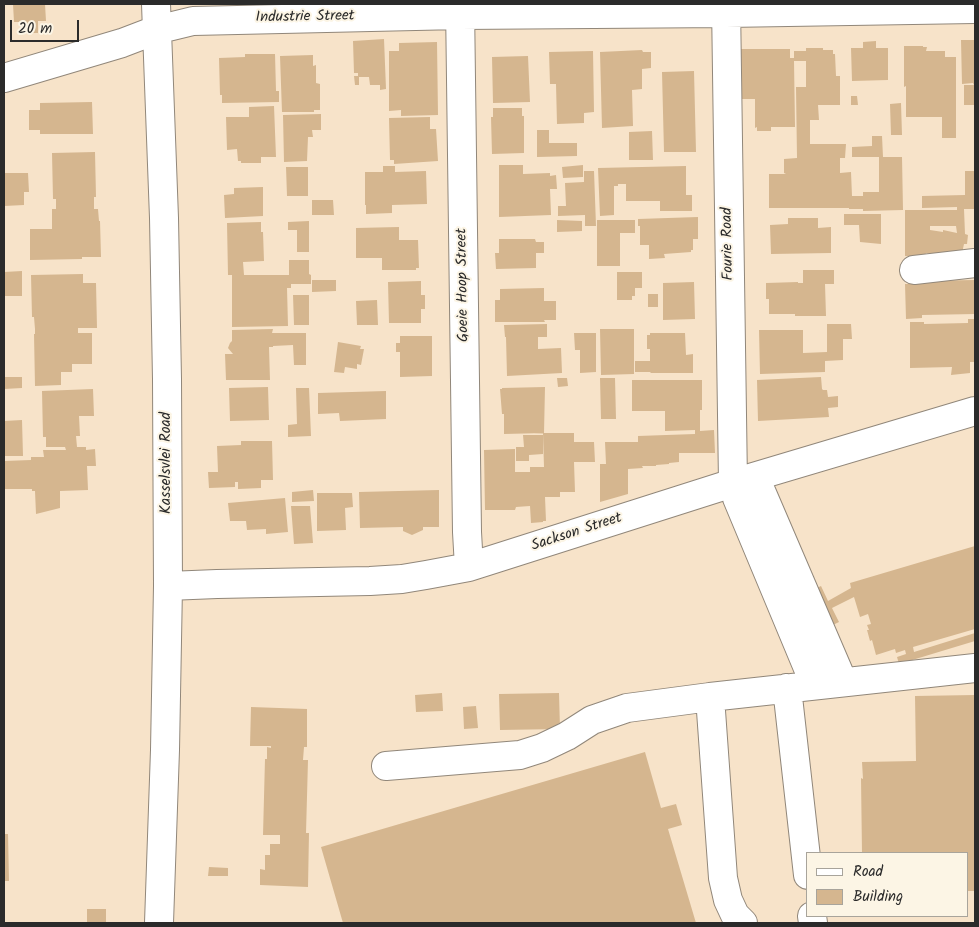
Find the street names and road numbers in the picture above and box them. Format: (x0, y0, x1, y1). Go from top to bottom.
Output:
street label: Industrie Street (255, 8, 355, 28)
street label: Fourie Road (719, 207, 739, 281)
street label: Goeie Hoop Street (454, 228, 474, 342)
street label: Kasselsvlei Road (158, 412, 176, 514)
street label: Sackson Street (530, 510, 624, 556)

